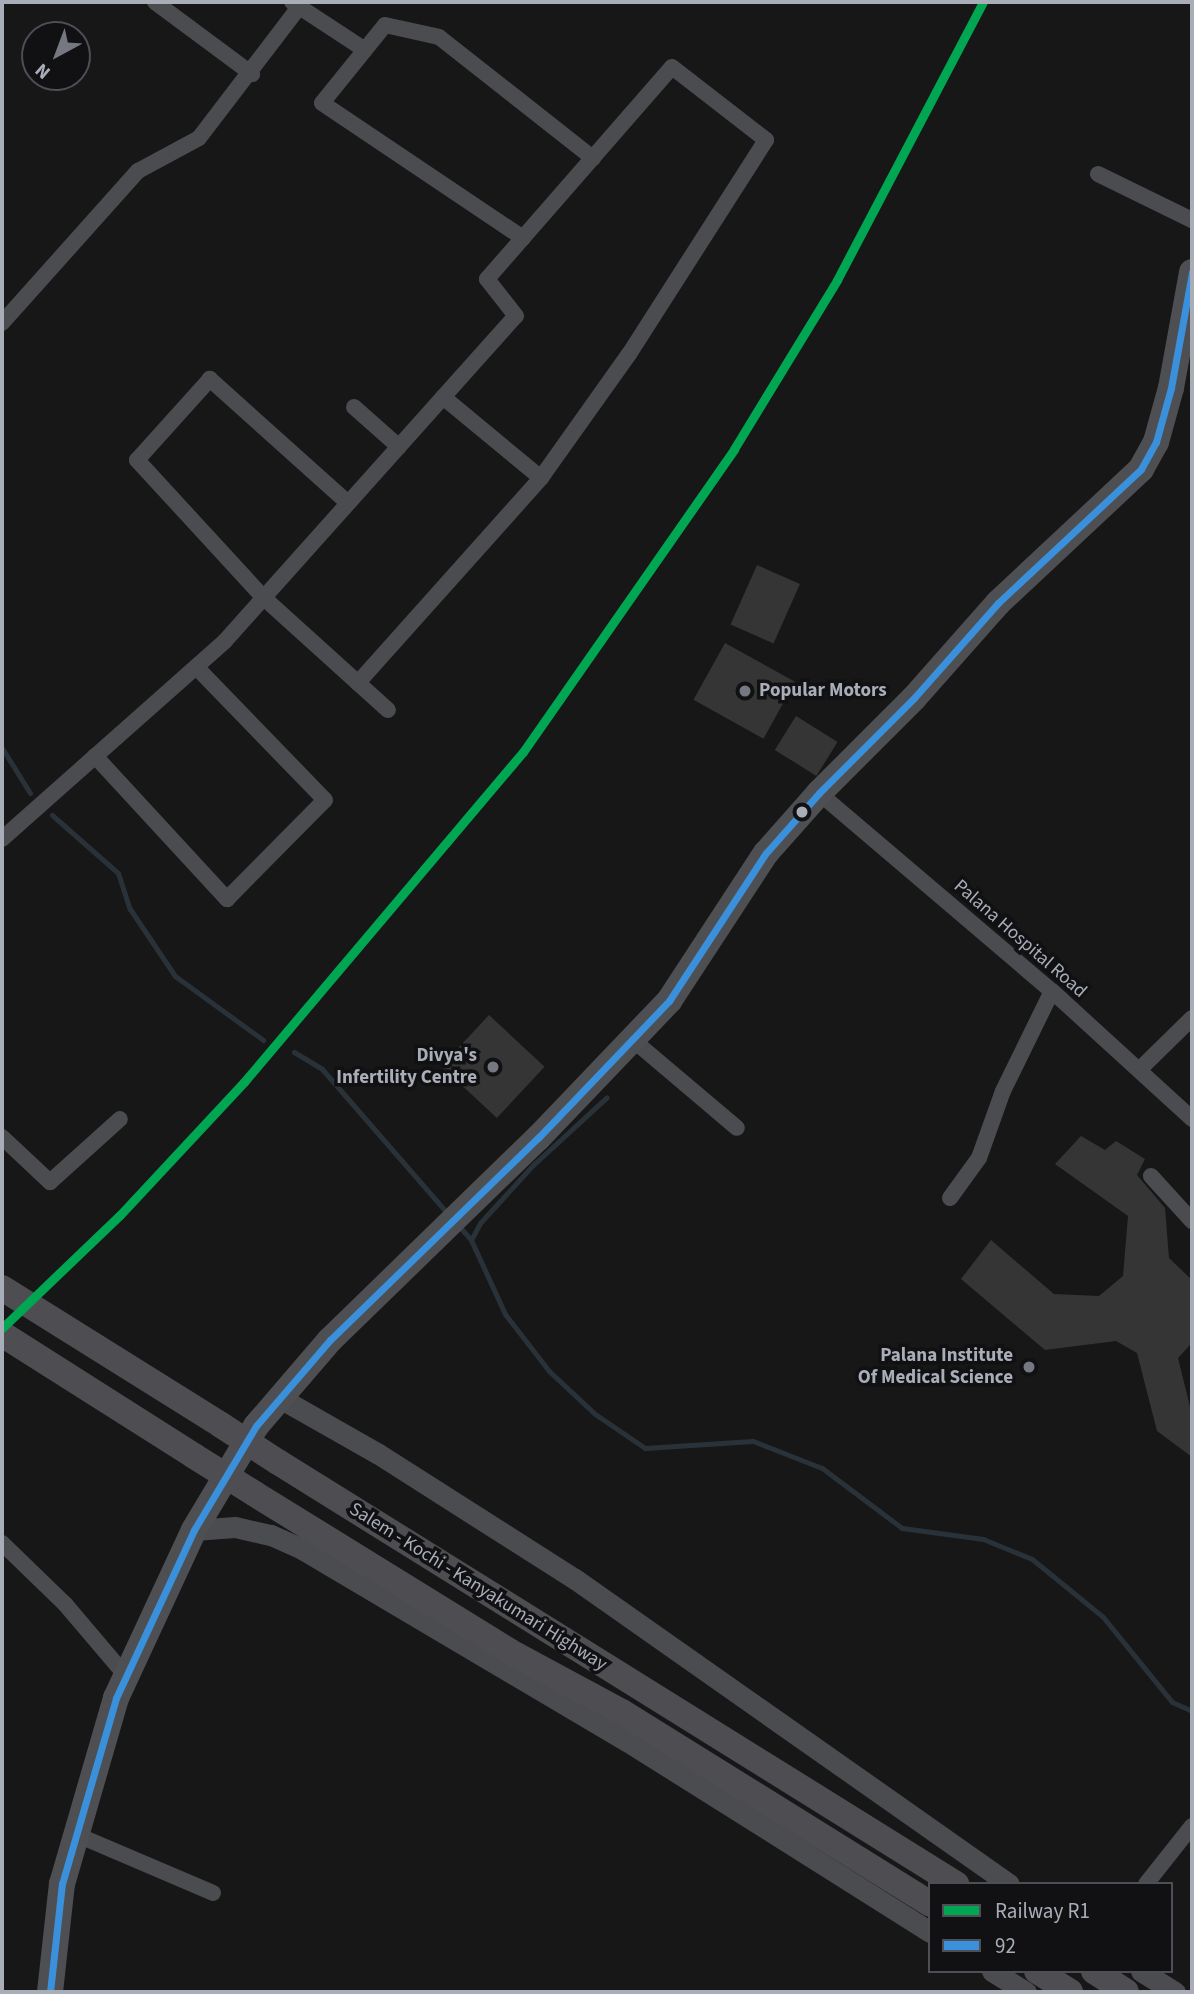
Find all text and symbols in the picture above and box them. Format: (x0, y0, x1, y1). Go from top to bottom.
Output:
north arrow (21, 21, 91, 91)
text: N (30, 56, 57, 85)
place label: Popular Motors (759, 680, 887, 702)
marker: Popular Motors (737, 683, 753, 699)
unlabelled marker (795, 805, 809, 819)
street label: Palana Hospital Road (949, 875, 1091, 1003)
place label: Divya's Infertility Centre (336, 1045, 477, 1089)
marker: Divya's Infertility Centre (483, 1057, 503, 1077)
place label: Palana Institute Of Medical Science (858, 1345, 1013, 1389)
marker: Palana Institute Of Medical Science (1019, 1357, 1039, 1377)
street label: Salem - Kochi - Kanyakumari Highway (345, 1498, 611, 1676)
legend (928, 1882, 1173, 1973)
text: Railway R1 (995, 1896, 1090, 1926)
text: 92 (995, 1931, 1016, 1961)

